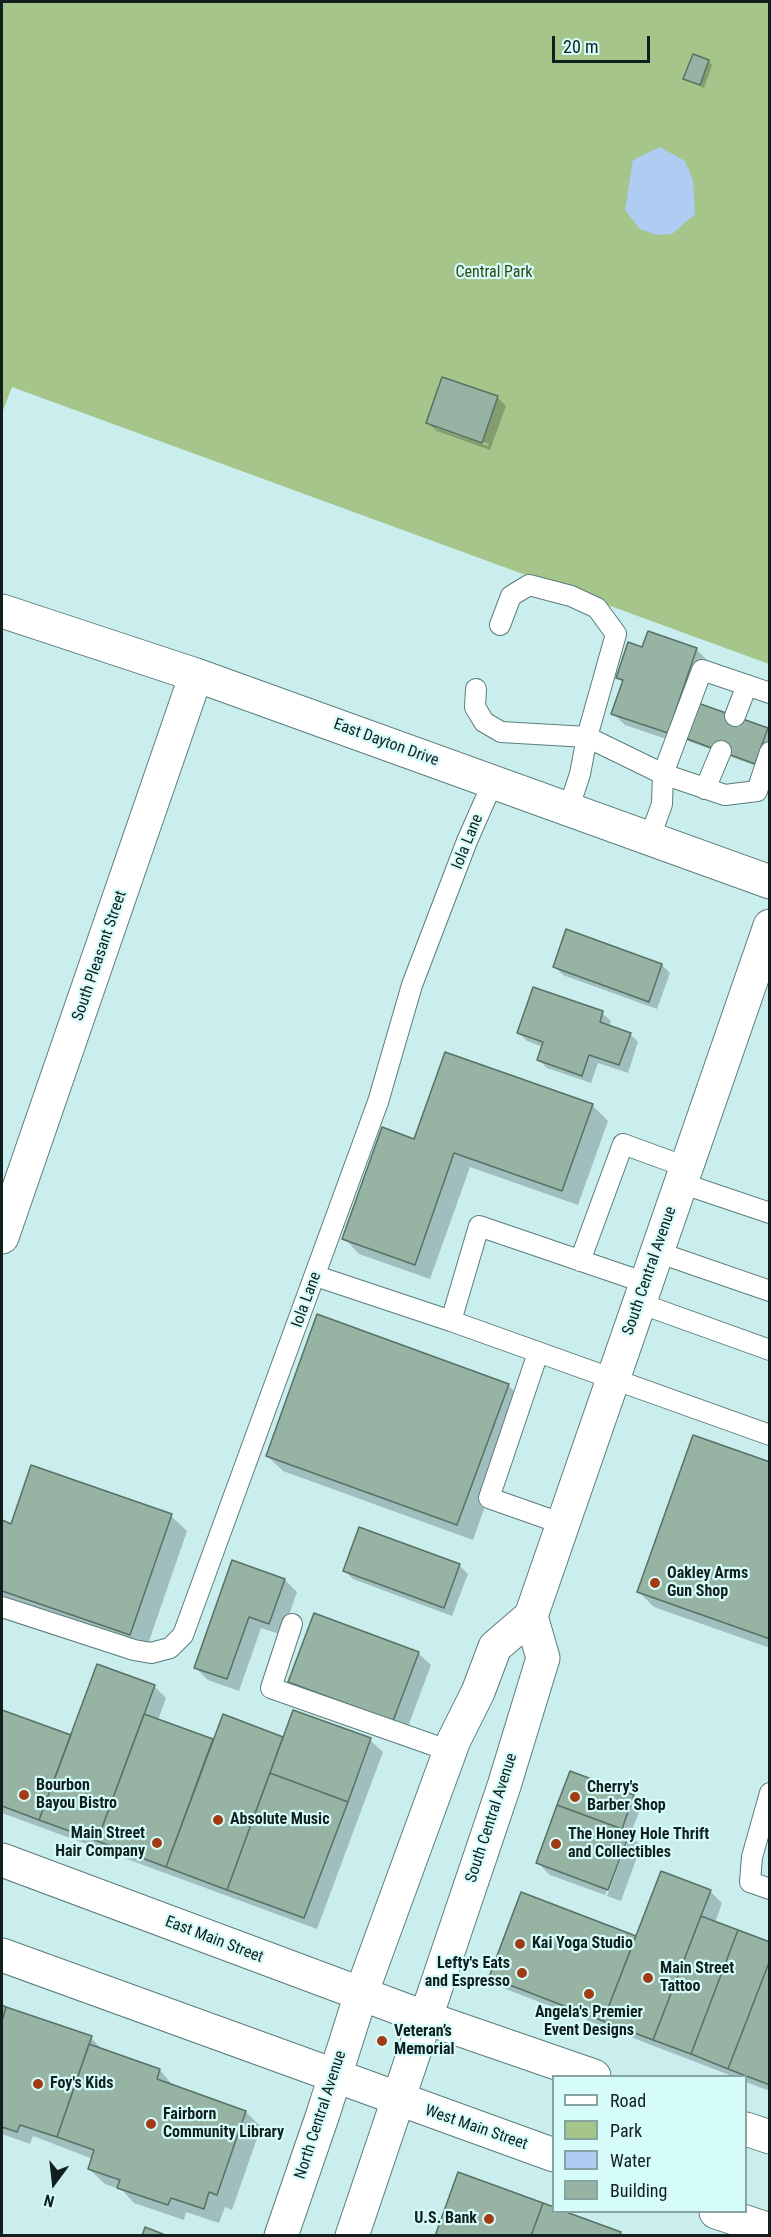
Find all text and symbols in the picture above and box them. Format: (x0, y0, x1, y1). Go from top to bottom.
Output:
scale bar (555, 24, 652, 62)
text: 20 m (563, 36, 598, 57)
park label: Central Park (455, 263, 533, 283)
street label: East Dayton Drive (331, 715, 441, 771)
street label: Iola Lane (448, 812, 488, 872)
street label: South Pleasant Street (69, 888, 131, 1024)
street label: South Central Avenue (619, 1204, 681, 1338)
street label: Iola Lane (288, 1270, 326, 1330)
place label: Oakley Arms Gun Shop (667, 1564, 748, 1602)
marker: Oakley Arms Gun Shop (648, 1576, 662, 1590)
street label: South Central Avenue (462, 1751, 522, 1885)
place label: Bourbon Bayou Bistro (36, 1776, 117, 1814)
place label: Cherry's Barber Shop (587, 1778, 666, 1816)
marker: Bourbon Bayou Bistro (17, 1788, 31, 1802)
marker: Cherry's Barber Shop (568, 1790, 582, 1804)
place label: Absolute Music (230, 1810, 330, 1830)
marker: Absolute Music (211, 1813, 225, 1827)
place label: Main Street Hair Company (55, 1824, 145, 1862)
place label: The Honey Hole Thrift and Collectibles (568, 1825, 709, 1863)
marker: Main Street Hair Company (150, 1836, 164, 1850)
marker: The Honey Hole Thrift and Collectibles (549, 1837, 563, 1851)
street label: East Main Street (162, 1912, 266, 1968)
place label: Kai Yoga Studio (532, 1934, 633, 1954)
marker: Kai Yoga Studio (513, 1937, 527, 1951)
place label: Lefty's Eats and Espresso (425, 1954, 510, 1992)
place label: Main Street Tattoo (660, 1959, 734, 1997)
marker: Lefty's Eats and Espresso (515, 1966, 529, 1980)
marker: Main Street Tattoo (641, 1971, 655, 1985)
marker: Angela's Premier Event Designs (582, 1987, 596, 2001)
place label: Angela's Premier Event Designs (535, 2003, 643, 2041)
place label: Veteran’s Memorial (394, 2022, 455, 2060)
marker: Veteran’s Memorial (375, 2034, 389, 2048)
street label: North Central Avenue (291, 2048, 351, 2182)
place label: Foy's Kids (50, 2074, 113, 2094)
legend (552, 2075, 747, 2213)
marker: Foy's Kids (31, 2077, 45, 2091)
text: Road (610, 2090, 646, 2111)
street label: West Main Street (422, 2101, 530, 2155)
place label: Fairborn Community Library (163, 2105, 284, 2143)
marker: Fairborn Community Library (144, 2117, 158, 2131)
text: Park (610, 2120, 642, 2141)
text: Water (610, 2150, 651, 2171)
north arrow (24, 2153, 84, 2213)
text: Building (610, 2180, 667, 2201)
text: N (42, 2190, 56, 2211)
place label: U.S. Bank (414, 2209, 477, 2229)
marker: U.S. Bank (482, 2212, 496, 2226)

